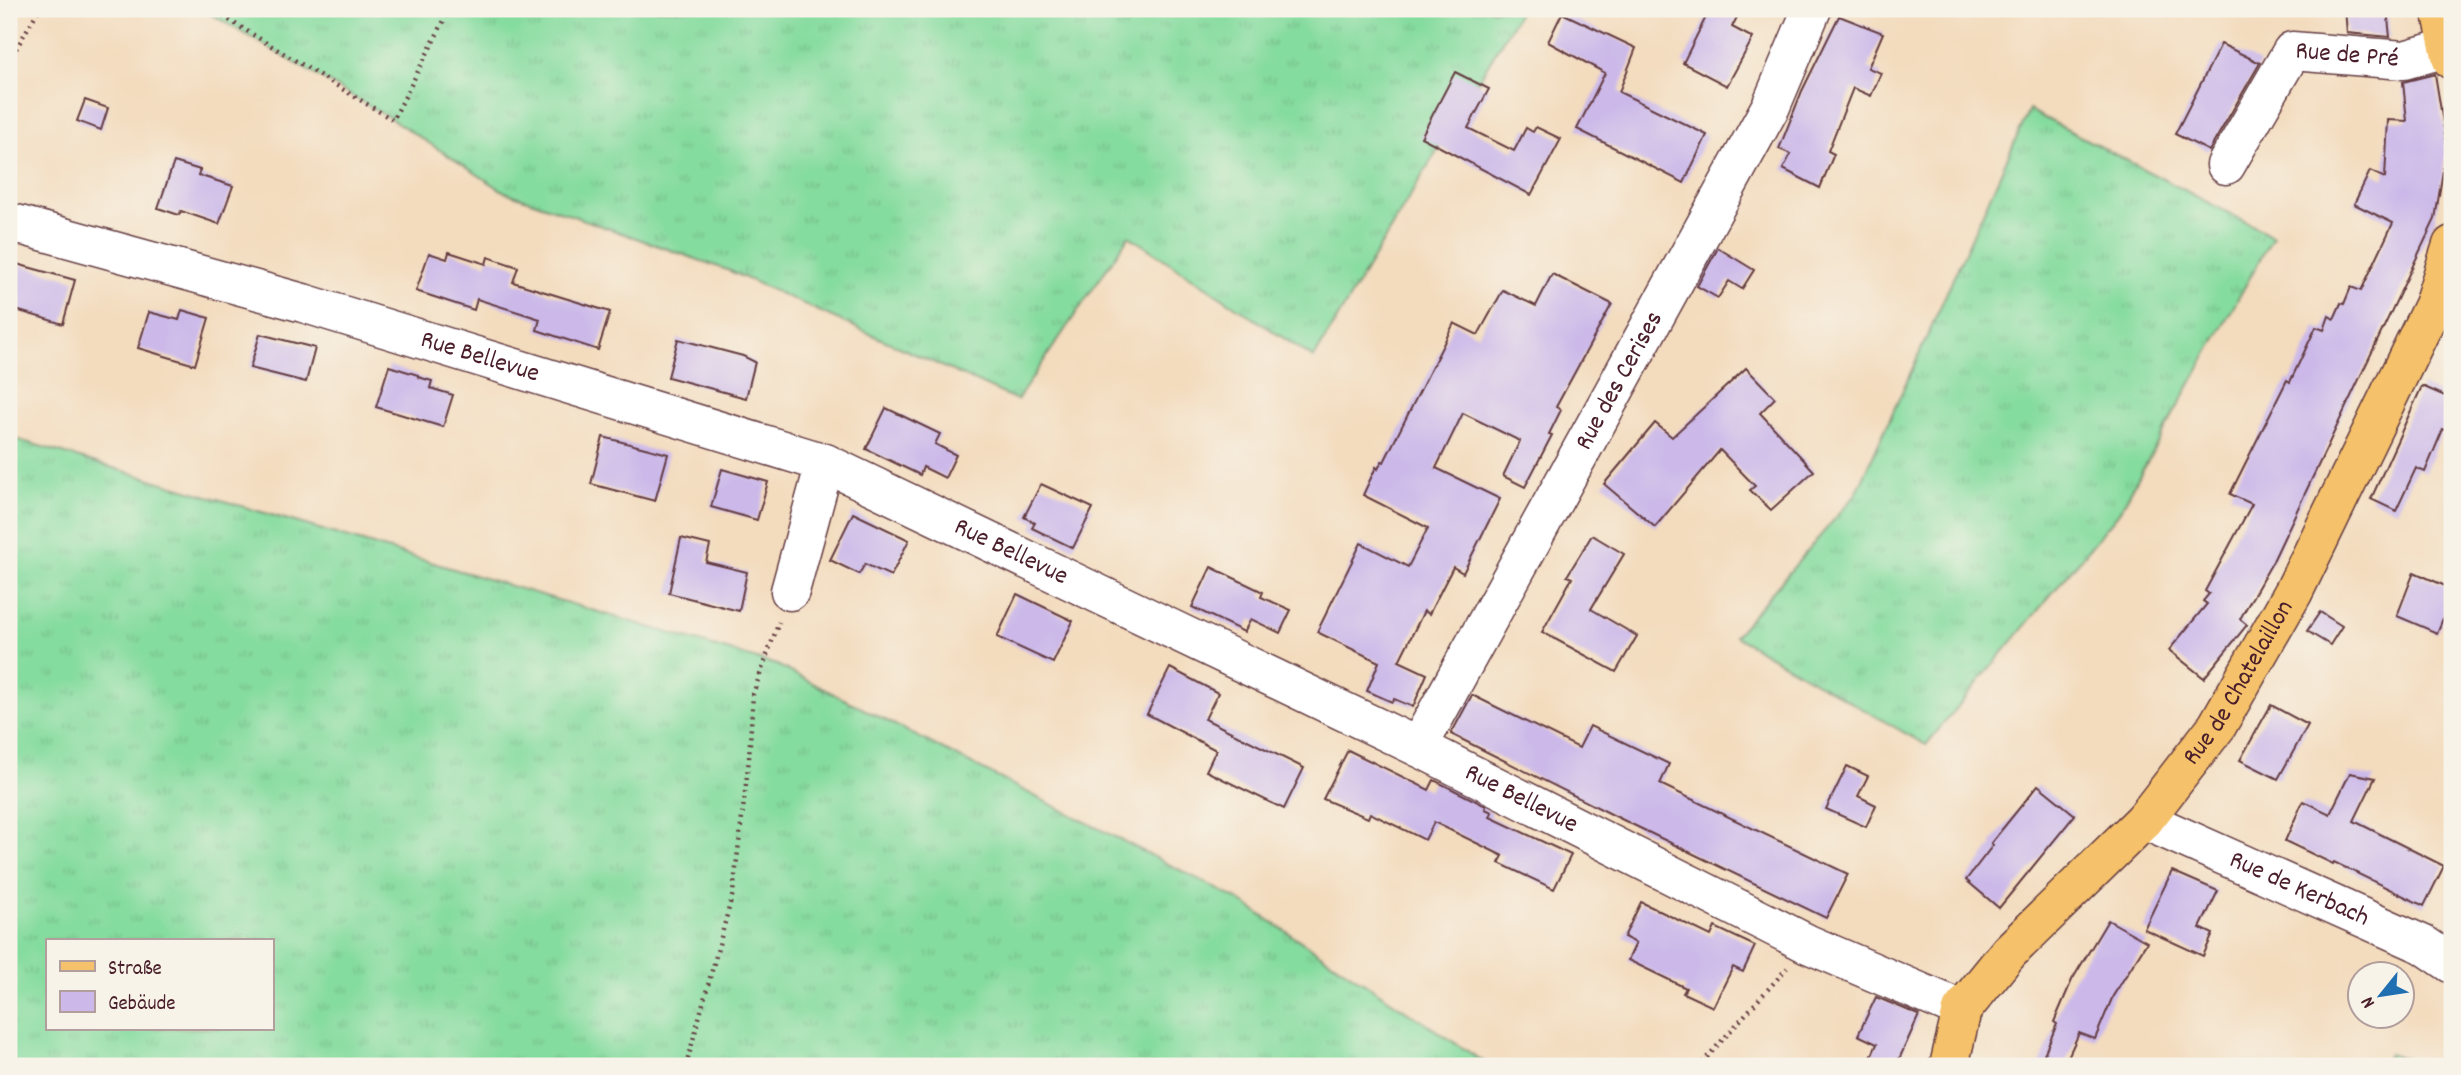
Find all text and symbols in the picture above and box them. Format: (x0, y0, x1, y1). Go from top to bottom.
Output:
street label: Rue de Pré (2294, 33, 2400, 78)
street label: Rue des Cerises (1566, 304, 1673, 457)
street label: Rue Bellevue (416, 322, 544, 393)
street label: Rue Bellevue (948, 509, 1074, 595)
street label: Rue de Chatelaillon (2174, 593, 2303, 774)
street label: Rue Bellevue (1458, 755, 1584, 843)
street label: Rue de Kerbach (2223, 842, 2375, 937)
legend (46, 939, 273, 1030)
text: Straße (108, 955, 162, 985)
north arrow (2346, 960, 2416, 1030)
text: Gebäude (108, 990, 176, 1020)
text: N (2355, 991, 2383, 1013)

